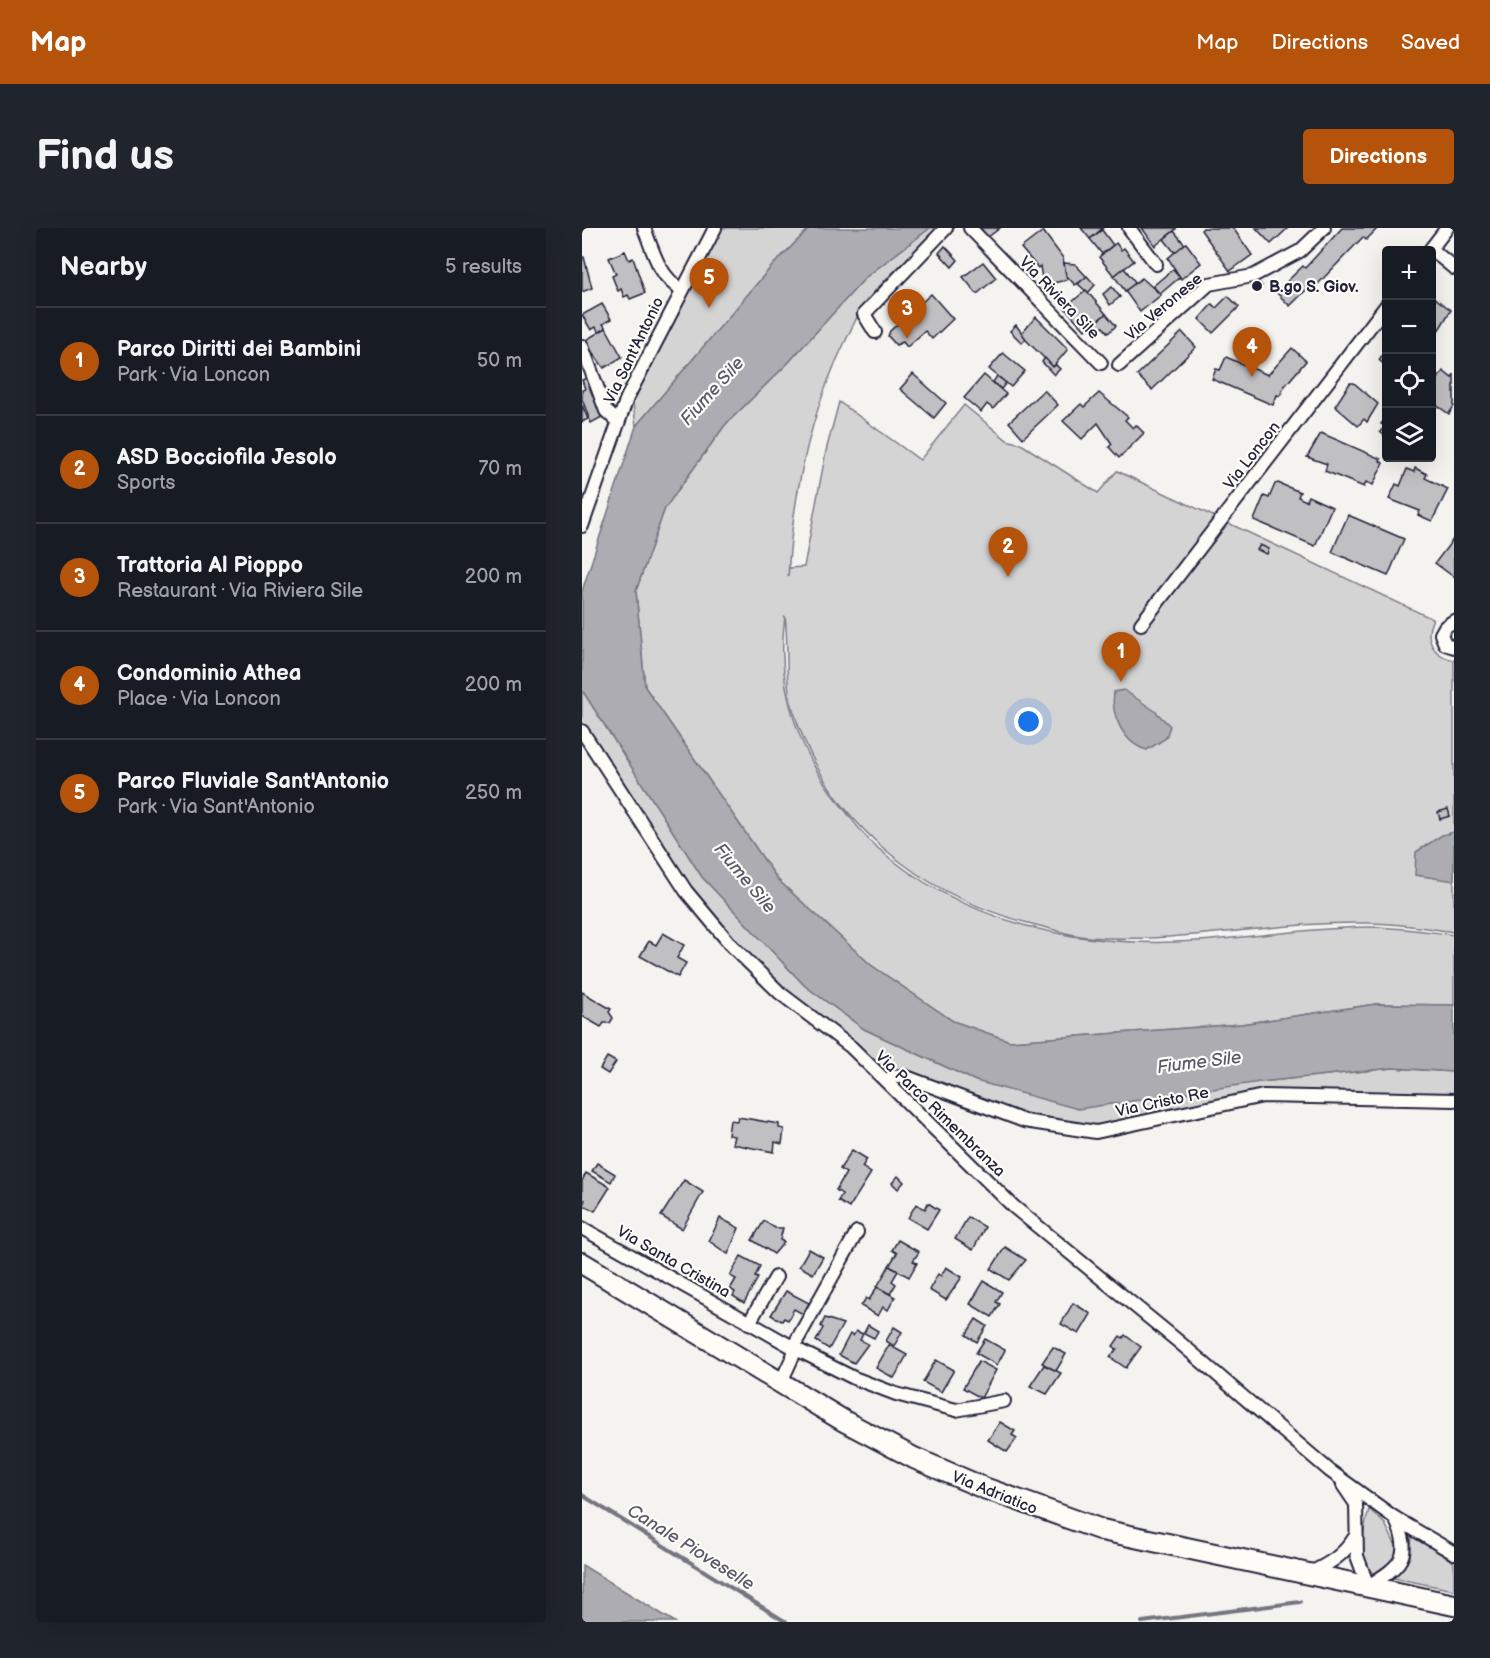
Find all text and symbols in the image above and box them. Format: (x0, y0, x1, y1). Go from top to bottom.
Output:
text: Map (30, 26, 86, 59)
text: Map (1196, 30, 1239, 55)
text: Directions (1272, 30, 1368, 55)
text: Saved (1401, 30, 1460, 55)
button: Directions (1303, 129, 1454, 184)
text: Find us (36, 131, 174, 182)
map controls (1382, 246, 1436, 462)
button: + (1382, 246, 1436, 300)
text: Nearby (60, 252, 147, 283)
street label: Via Riviera Sile (1015, 253, 1103, 344)
text: 5 results (445, 255, 522, 279)
pin: 5 (690, 259, 728, 308)
street label: Via Veronese (1121, 269, 1207, 345)
place label: B.go S. Giov. (1269, 278, 1359, 297)
marker: B.go S. Giov. (1250, 279, 1264, 293)
pin: 3 (888, 290, 926, 339)
street label: Via Sant'Antonio (600, 294, 668, 407)
button: − (1382, 300, 1436, 354)
pin: 4 (1232, 328, 1272, 377)
text: Parco Diritti dei Bambini (117, 336, 361, 363)
text: 1 (75, 349, 84, 373)
text: 50 m (477, 349, 522, 373)
water label: Fiume Sile (676, 353, 749, 430)
button: locate (1382, 354, 1436, 408)
text: Park · Via Loncon (117, 363, 270, 387)
button: layers (1382, 408, 1436, 462)
street label: Via Loncon (1220, 418, 1284, 493)
text: ASD Bocciofila Jesolo (117, 444, 337, 471)
text: 2 (74, 457, 85, 481)
text: 70 m (478, 457, 522, 481)
text: Sports (117, 471, 175, 495)
pin: 2 (988, 528, 1028, 577)
text: Trattoria Al Pioppo (117, 552, 303, 579)
text: 3 (74, 565, 85, 589)
text: 200 m (465, 565, 522, 589)
text: Restaurant · Via Riviera Sile (117, 579, 363, 603)
pin: 1 (1102, 632, 1140, 682)
text: Condominio Athea (117, 660, 301, 687)
text: 4 (74, 673, 85, 697)
text: 200 m (465, 673, 522, 697)
text: Place · Via Loncon (117, 687, 281, 711)
your location (1014, 707, 1043, 736)
text: Parco Fluviale Sant'Antonio (117, 768, 389, 795)
text: 5 (74, 781, 85, 805)
text: 250 m (465, 781, 522, 805)
text: Park · Via Sant'Antonio (117, 795, 315, 819)
water label: Fiume Sile (709, 839, 780, 918)
street label: Via Parco Rimembranza (871, 1047, 1009, 1181)
water label: Fiume Sile (1156, 1047, 1242, 1078)
street label: Via Cristo Re (1114, 1083, 1211, 1122)
street label: Via Santa Cristina (613, 1222, 733, 1302)
street label: Via Adriatico (949, 1468, 1040, 1519)
water label: Canale Pioveselle (623, 1500, 758, 1595)

